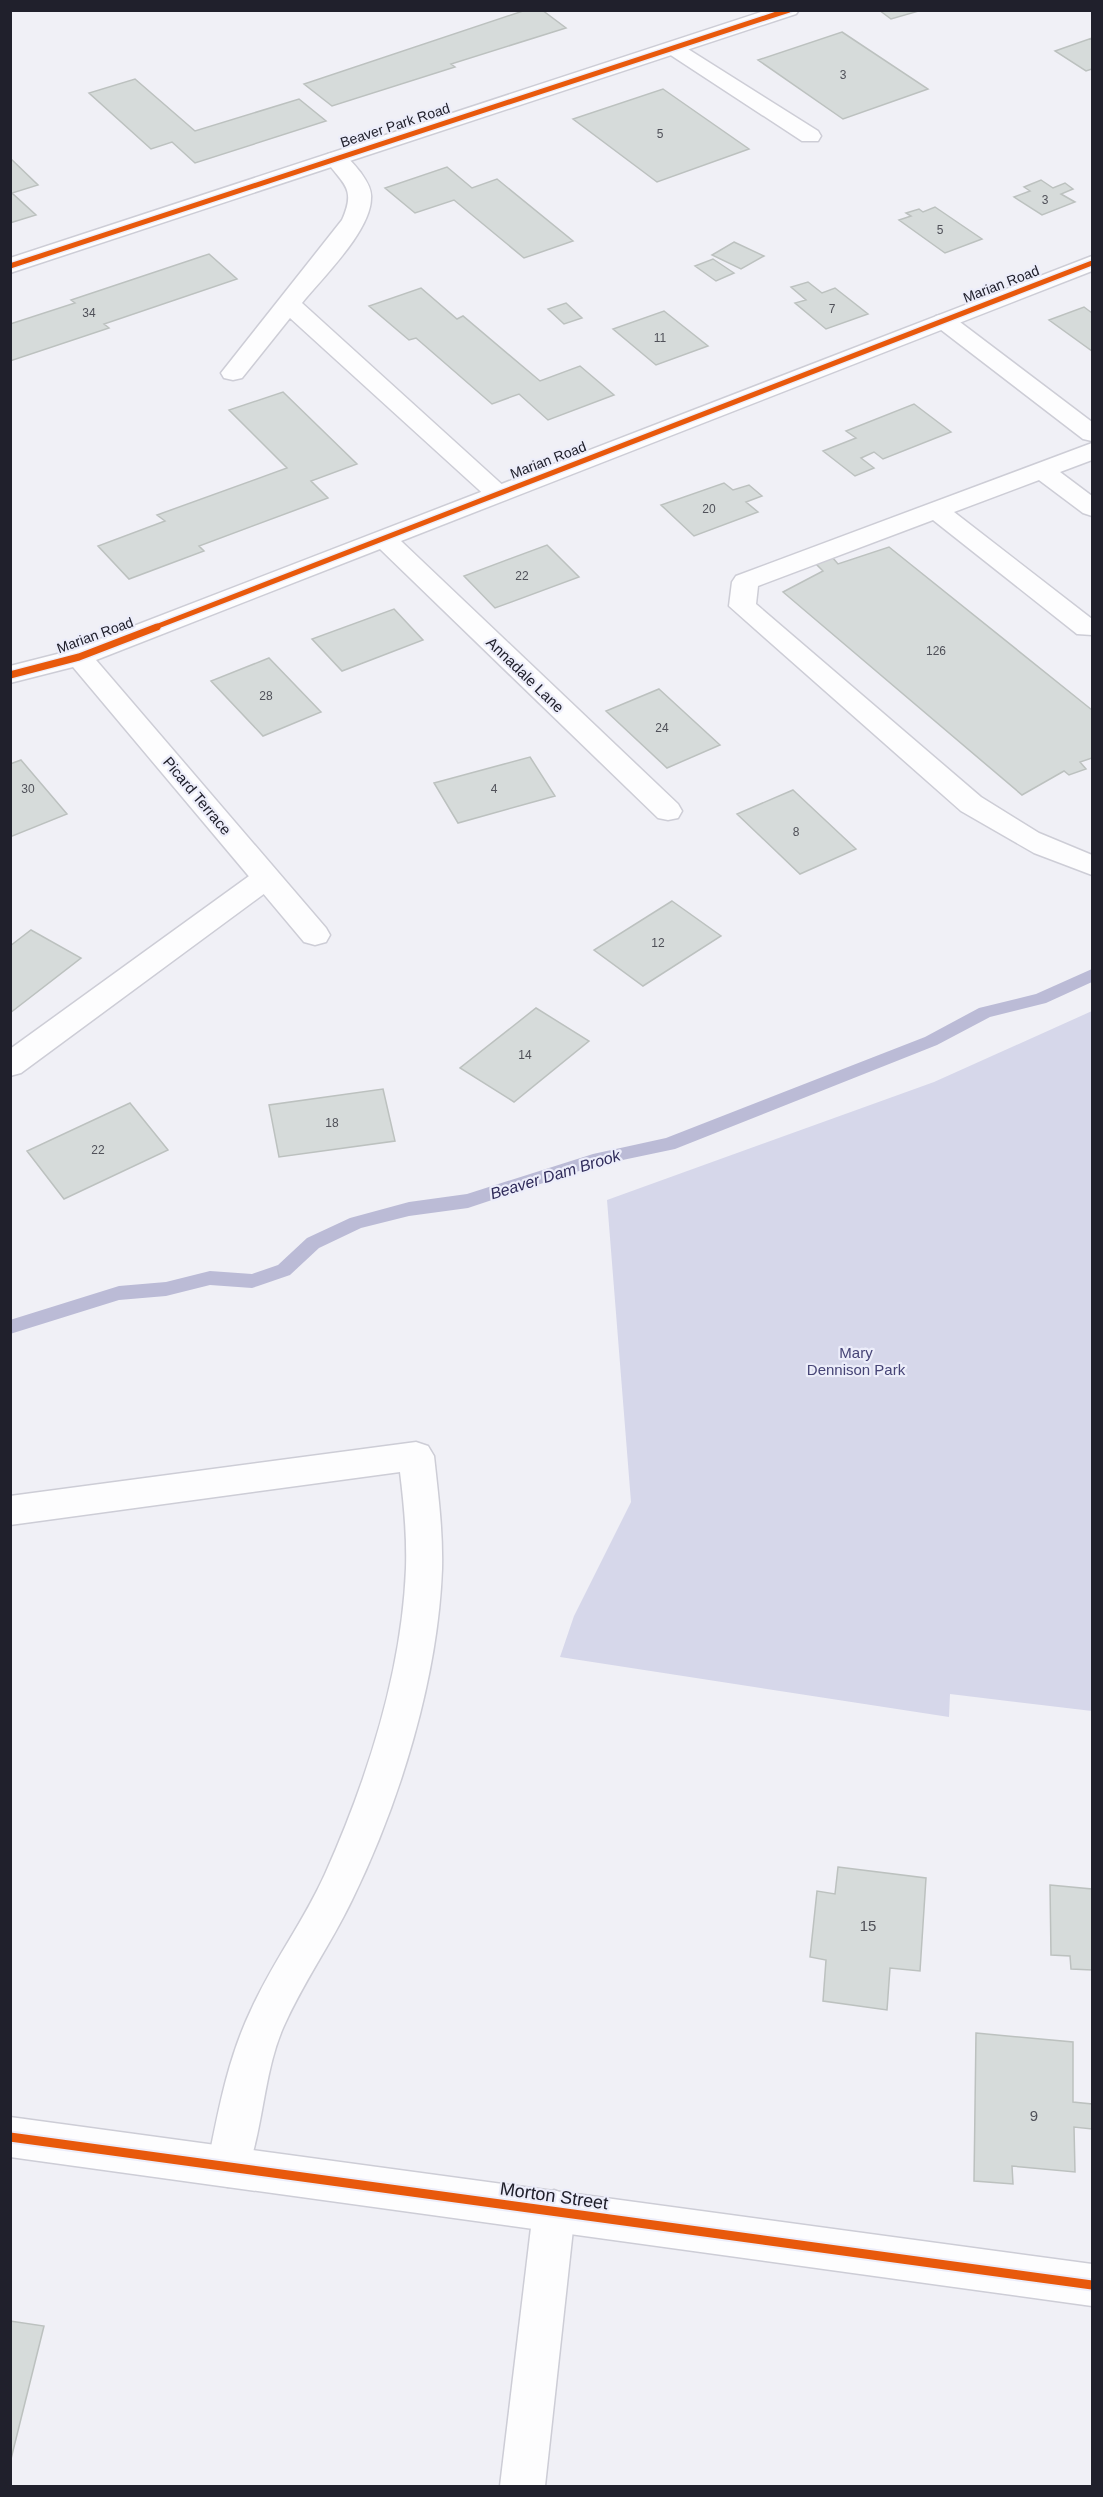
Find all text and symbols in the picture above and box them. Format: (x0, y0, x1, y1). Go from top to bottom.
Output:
house number: 3 (840, 68, 847, 82)
street label: Beaver Park Road (338, 100, 452, 150)
house number: 5 (657, 127, 664, 141)
house number: 3 (1042, 193, 1049, 207)
house number: 5 (937, 223, 944, 237)
street label: Marian Road (961, 262, 1041, 306)
house number: 7 (829, 302, 836, 316)
house number: 34 (82, 306, 96, 320)
house number: 11 (654, 331, 667, 345)
street label: Marian Road (508, 438, 588, 482)
house number: 20 (702, 502, 716, 516)
house number: 22 (515, 569, 529, 583)
street label: Marian Road (55, 614, 135, 656)
street label: Annadale Lane (483, 633, 568, 716)
house number: 126 (926, 644, 946, 658)
house number: 28 (259, 689, 273, 703)
house number: 24 (655, 721, 669, 735)
street label: Picard Terrace (160, 753, 235, 838)
house number: 30 (21, 782, 35, 796)
house number: 4 (491, 782, 498, 796)
house number: 8 (793, 825, 800, 839)
house number: 12 (651, 936, 665, 950)
house number: 14 (518, 1048, 532, 1062)
house number: 18 (325, 1116, 339, 1130)
house number: 22 (91, 1143, 105, 1157)
water label: Beaver Dam Brook (488, 1146, 623, 1202)
park label: Mary Dennison Park (807, 1344, 906, 1378)
house number: 15 (860, 1917, 876, 1934)
house number: 9 (1030, 2107, 1038, 2124)
street label: Morton Street (499, 2179, 609, 2213)

